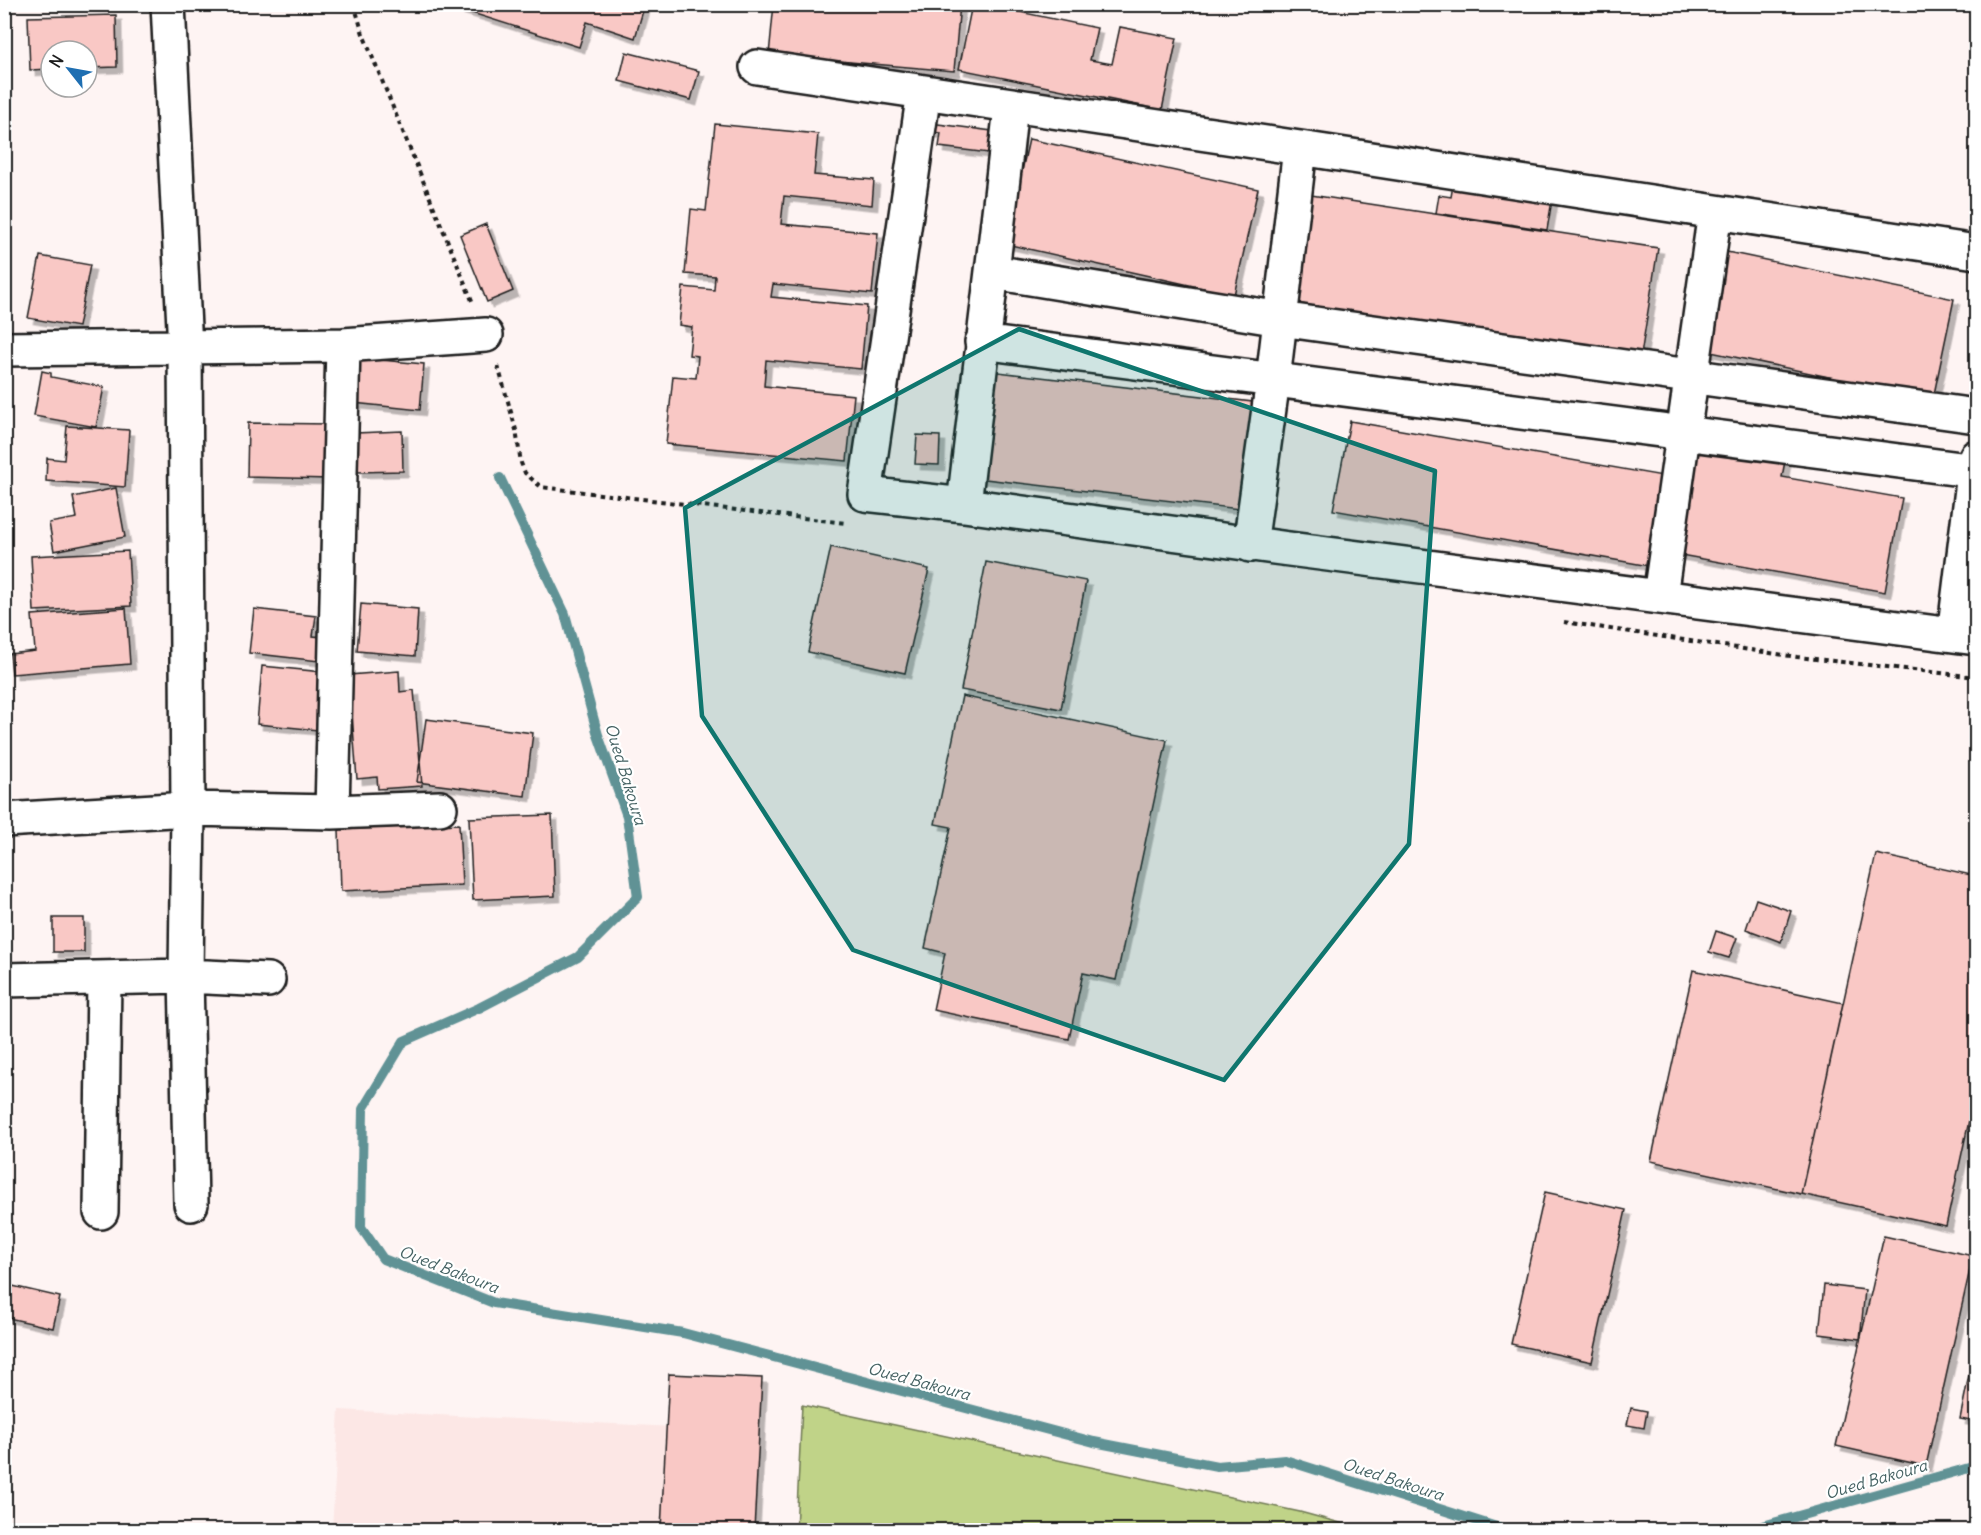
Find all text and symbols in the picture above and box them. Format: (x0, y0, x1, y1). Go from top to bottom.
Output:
north arrow (39, 39, 99, 99)
text: N (45, 51, 68, 71)
water label: Oued Bakoura (601, 721, 651, 828)
water label: Oued Bakoura (396, 1241, 502, 1297)
water label: Oued Bakoura (866, 1358, 973, 1404)
water label: Oued Bakoura (1340, 1453, 1447, 1505)
water label: Oued Bakoura (1823, 1455, 1930, 1503)

